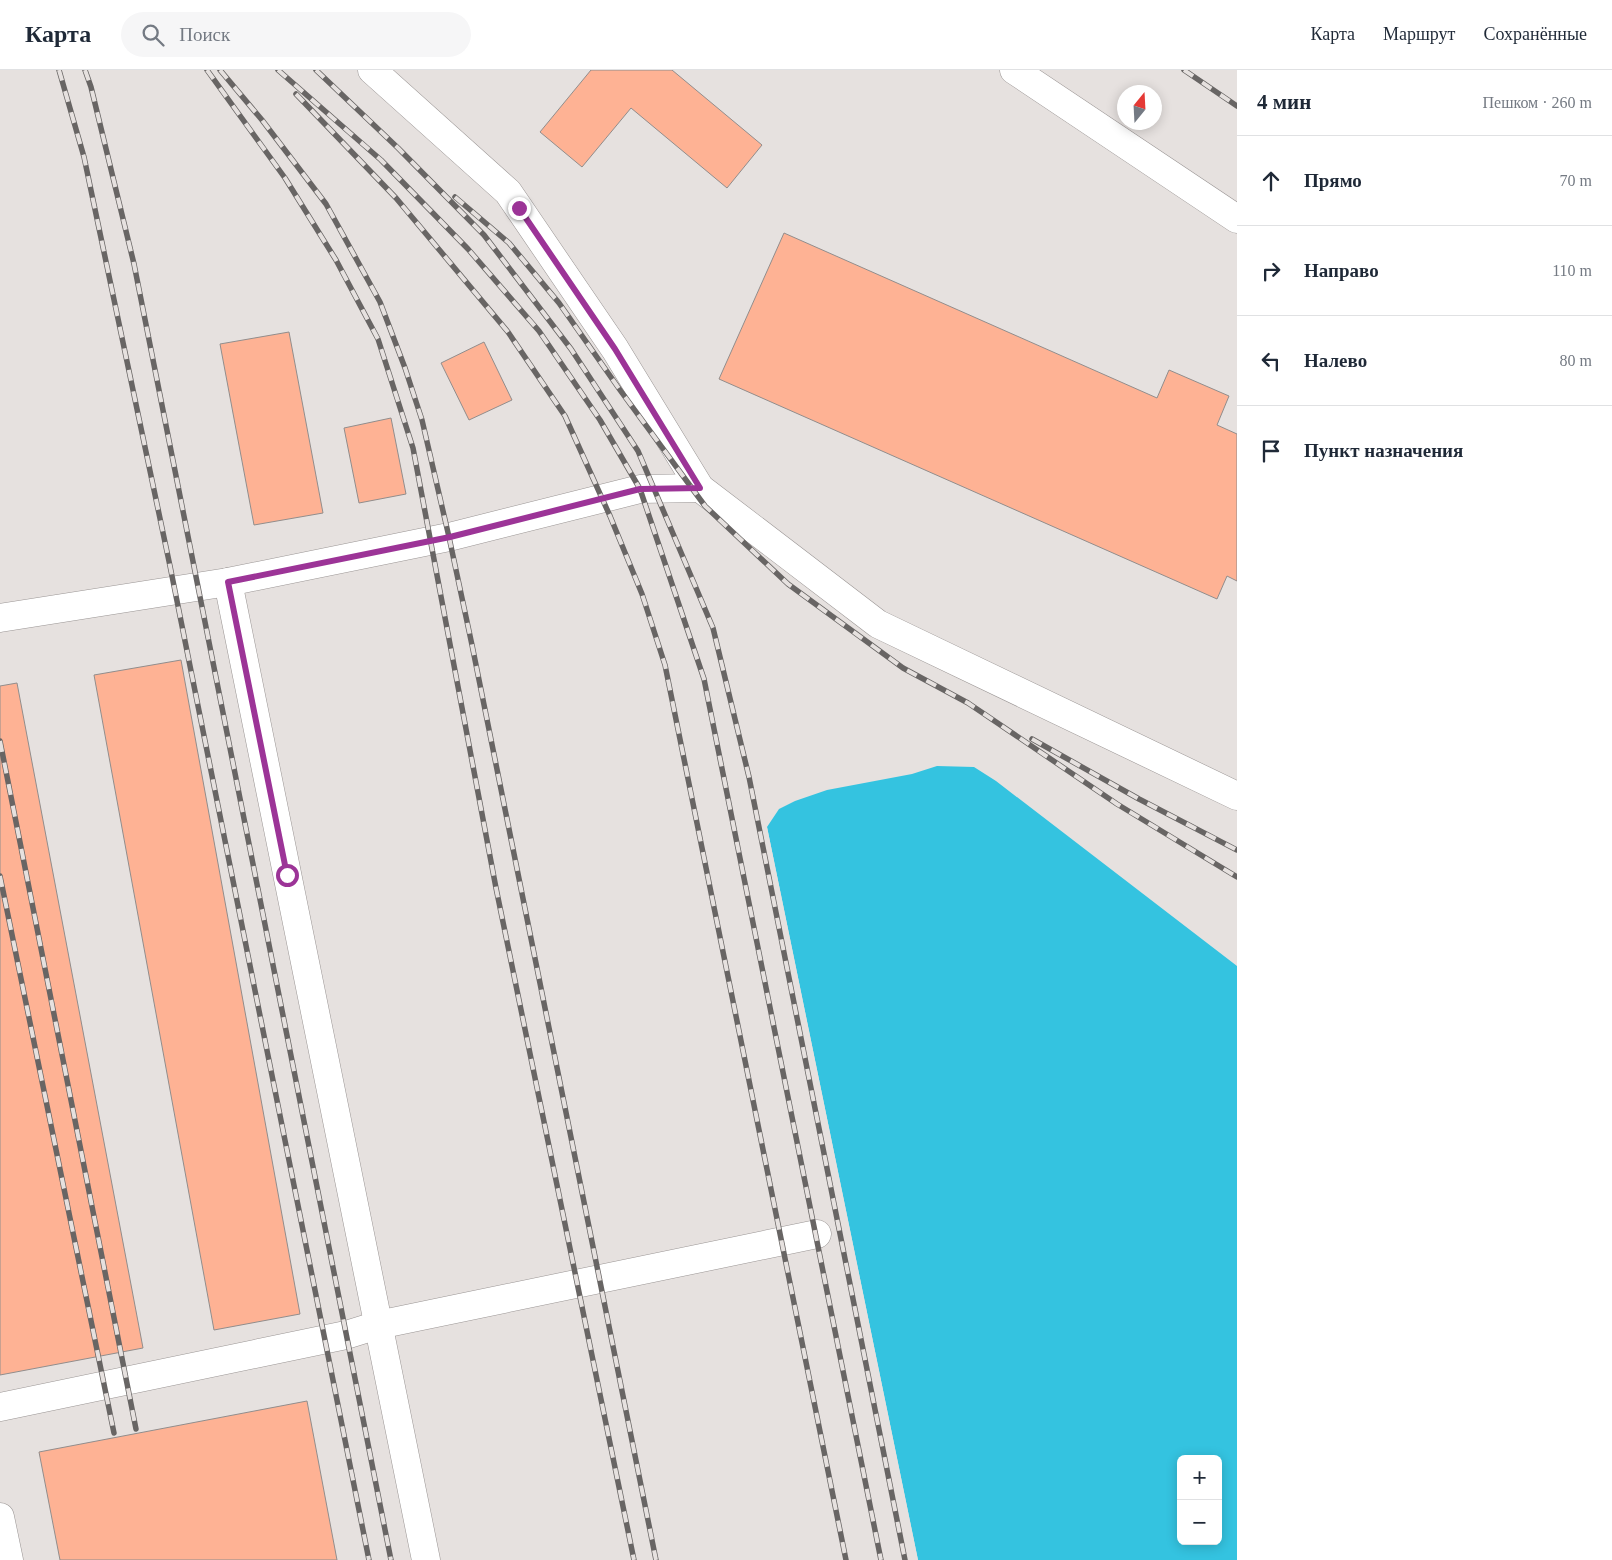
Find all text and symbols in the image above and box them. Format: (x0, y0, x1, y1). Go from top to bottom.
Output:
search box (121, 12, 471, 57)
text: Карта (25, 21, 91, 47)
icon: search (139, 21, 167, 49)
text: Поиск (179, 24, 230, 45)
text: Карта (1310, 24, 1355, 44)
text: Маршрут (1383, 24, 1455, 44)
text: Сохранённые (1483, 24, 1587, 44)
north arrow (1117, 85, 1162, 130)
text: 4 мин (1257, 90, 1311, 114)
text: Пешком · 260 m (1482, 94, 1592, 111)
icon: ahead (1257, 167, 1285, 195)
text: Прямо (1304, 170, 1362, 191)
text: 70 m (1560, 172, 1592, 189)
route end (508, 197, 531, 220)
icon: right (1257, 257, 1285, 285)
text: Направо (1304, 260, 1379, 281)
text: 110 m (1552, 262, 1592, 279)
icon: left (1257, 347, 1285, 375)
text: Налево (1304, 350, 1367, 371)
text: 80 m (1560, 352, 1592, 369)
icon: arrive (1257, 437, 1285, 465)
text: Пункт назначения (1304, 440, 1463, 461)
route start (276, 864, 299, 887)
map controls (1177, 1455, 1222, 1545)
button: + (1177, 1455, 1222, 1500)
button: − (1177, 1500, 1222, 1545)

